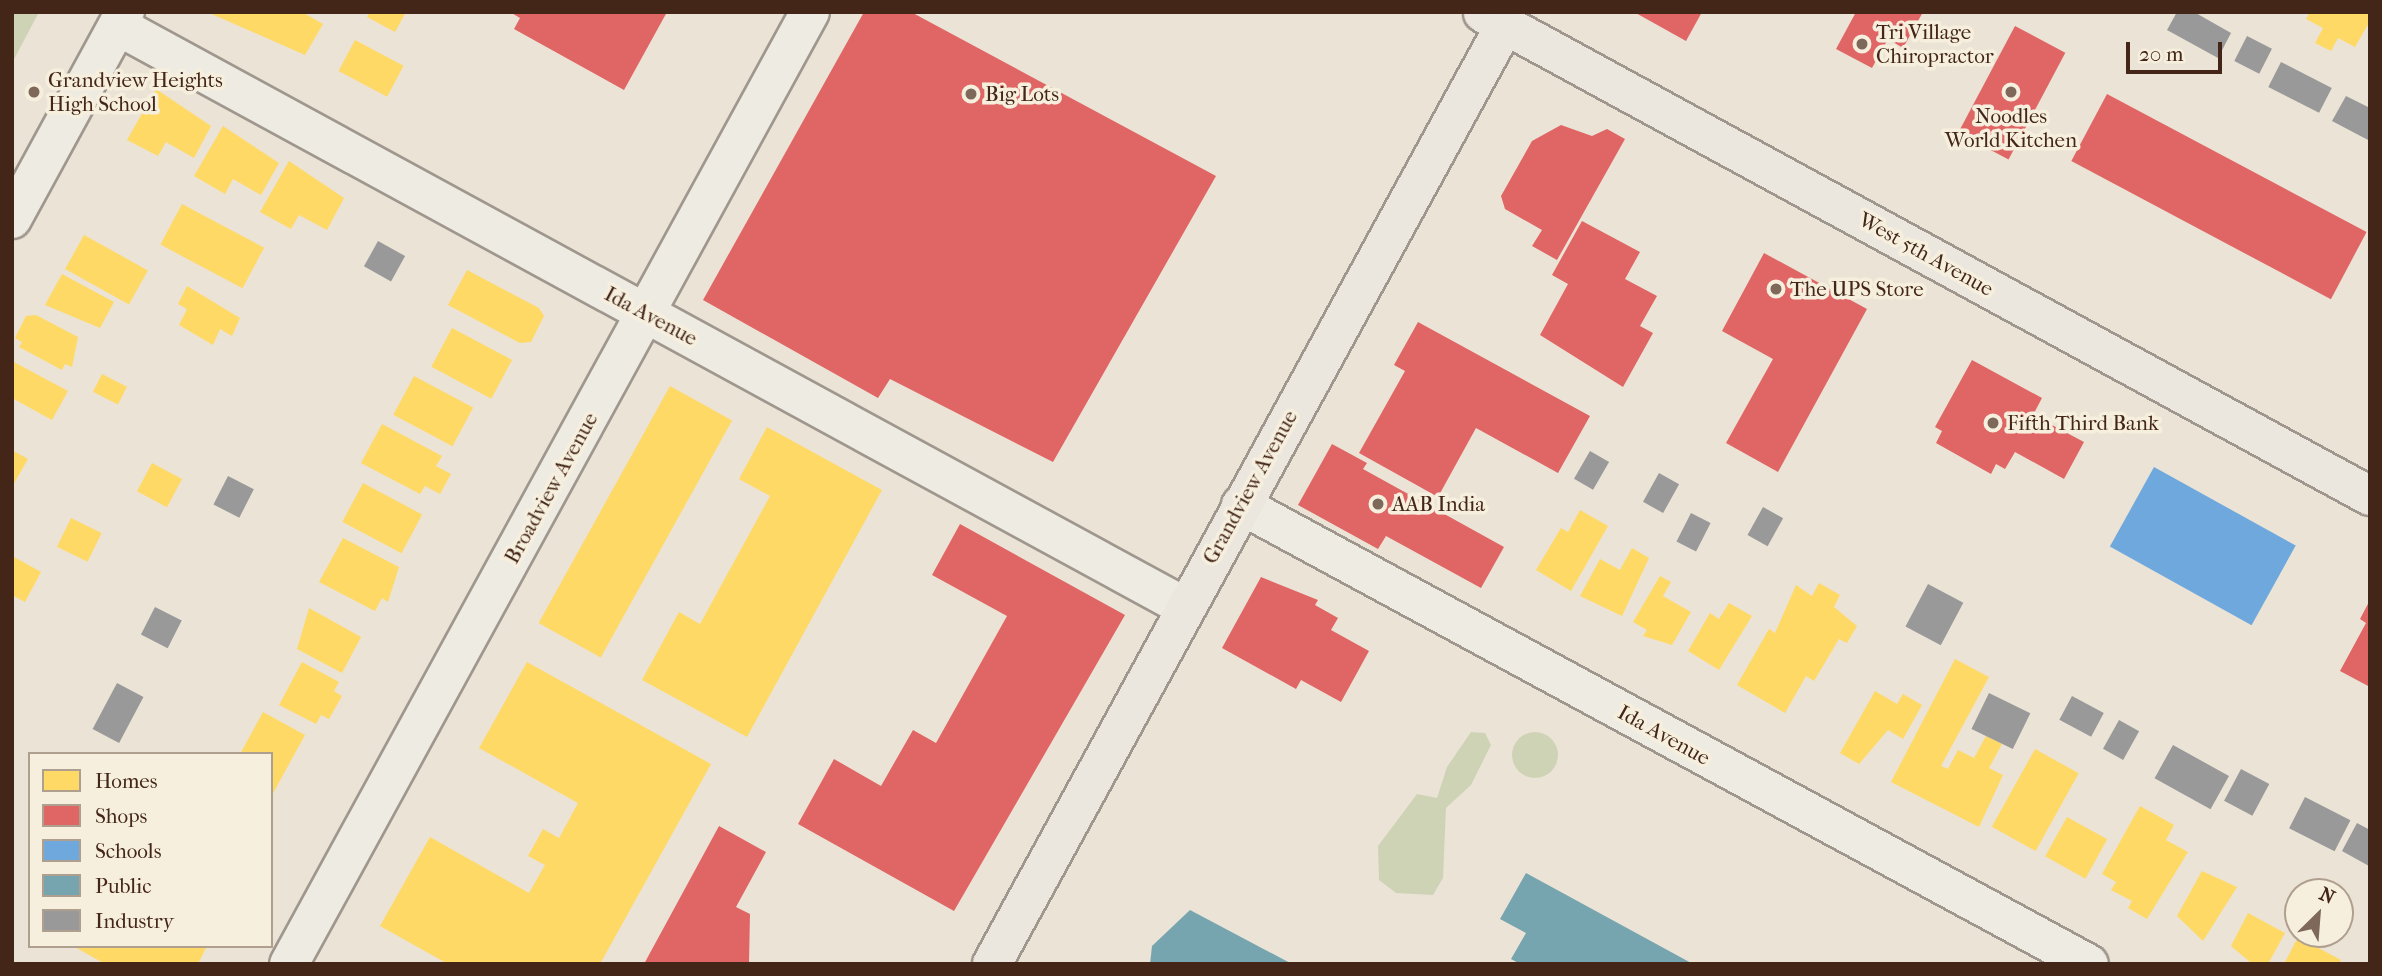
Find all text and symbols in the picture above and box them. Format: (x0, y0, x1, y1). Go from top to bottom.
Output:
place label: Tri Village Chiropractor (1876, 19, 1994, 69)
scale bar (2130, 28, 2226, 72)
marker: Tri Village Chiropractor (1854, 36, 1870, 52)
text: 20 m (2139, 42, 2183, 66)
place label: Grandview Heights High School (48, 67, 223, 117)
place label: Big Lots (985, 81, 1059, 107)
marker: Grandview Heights High School (26, 84, 42, 100)
marker: Noodles World Kitchen (2003, 84, 2019, 100)
marker: Big Lots (963, 86, 979, 102)
place label: Noodles World Kitchen (1945, 103, 2077, 153)
street label: West 5th Avenue (1854, 207, 1998, 301)
place label: The UPS Store (1790, 276, 1924, 302)
street label: Ida Avenue (600, 281, 702, 351)
marker: The UPS Store (1768, 281, 1784, 297)
street label: Grandview Avenue (1197, 406, 1303, 568)
street label: Broadview Avenue (499, 408, 603, 568)
place label: Fifth Third Bank (2007, 410, 2159, 436)
marker: Fifth Third Bank (1985, 415, 2001, 431)
place label: AAB India (1392, 491, 1485, 517)
marker: AAB India (1370, 496, 1386, 512)
street label: Ida Avenue (1614, 699, 1714, 771)
legend (28, 752, 273, 948)
text: Homes (95, 769, 157, 793)
text: Shops (95, 804, 147, 828)
text: Schools (95, 839, 161, 863)
text: Public (95, 874, 151, 898)
north arrow (2284, 878, 2354, 948)
text: N (2316, 883, 2338, 909)
text: Industry (95, 909, 174, 933)

